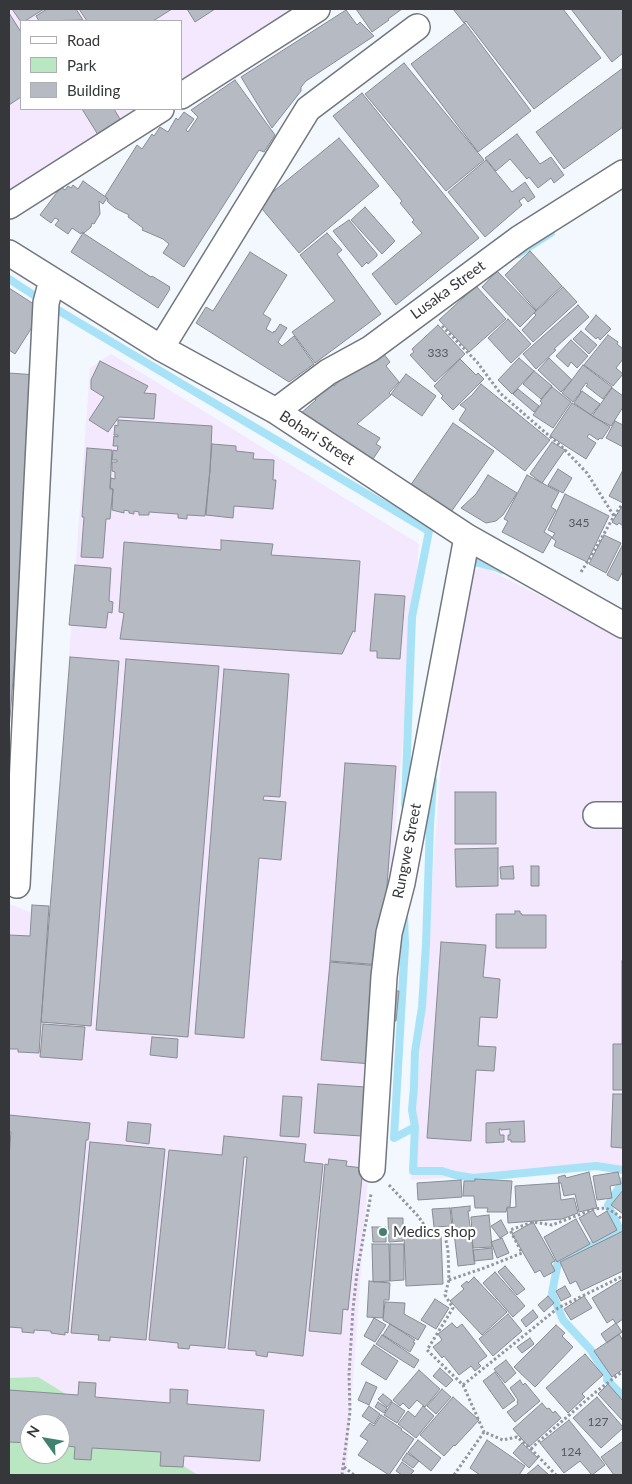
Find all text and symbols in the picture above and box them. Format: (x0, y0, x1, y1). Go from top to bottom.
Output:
legend (20, 20, 182, 110)
text: Road (67, 31, 100, 49)
text: Park (67, 56, 96, 74)
text: Building (67, 81, 120, 99)
street label: Lusaka Street (407, 257, 489, 323)
house number: 333 (428, 346, 448, 360)
street label: Bohari Street (276, 407, 358, 469)
house number: 345 (569, 516, 589, 530)
street label: Rungwe Street (389, 802, 425, 900)
place label: Medics shop (393, 1223, 476, 1241)
marker: Medics shop (377, 1226, 389, 1238)
north arrow (20, 1414, 70, 1464)
house number: 127 (588, 1415, 608, 1429)
text: N (23, 1422, 43, 1440)
house number: 124 (561, 1445, 581, 1459)

